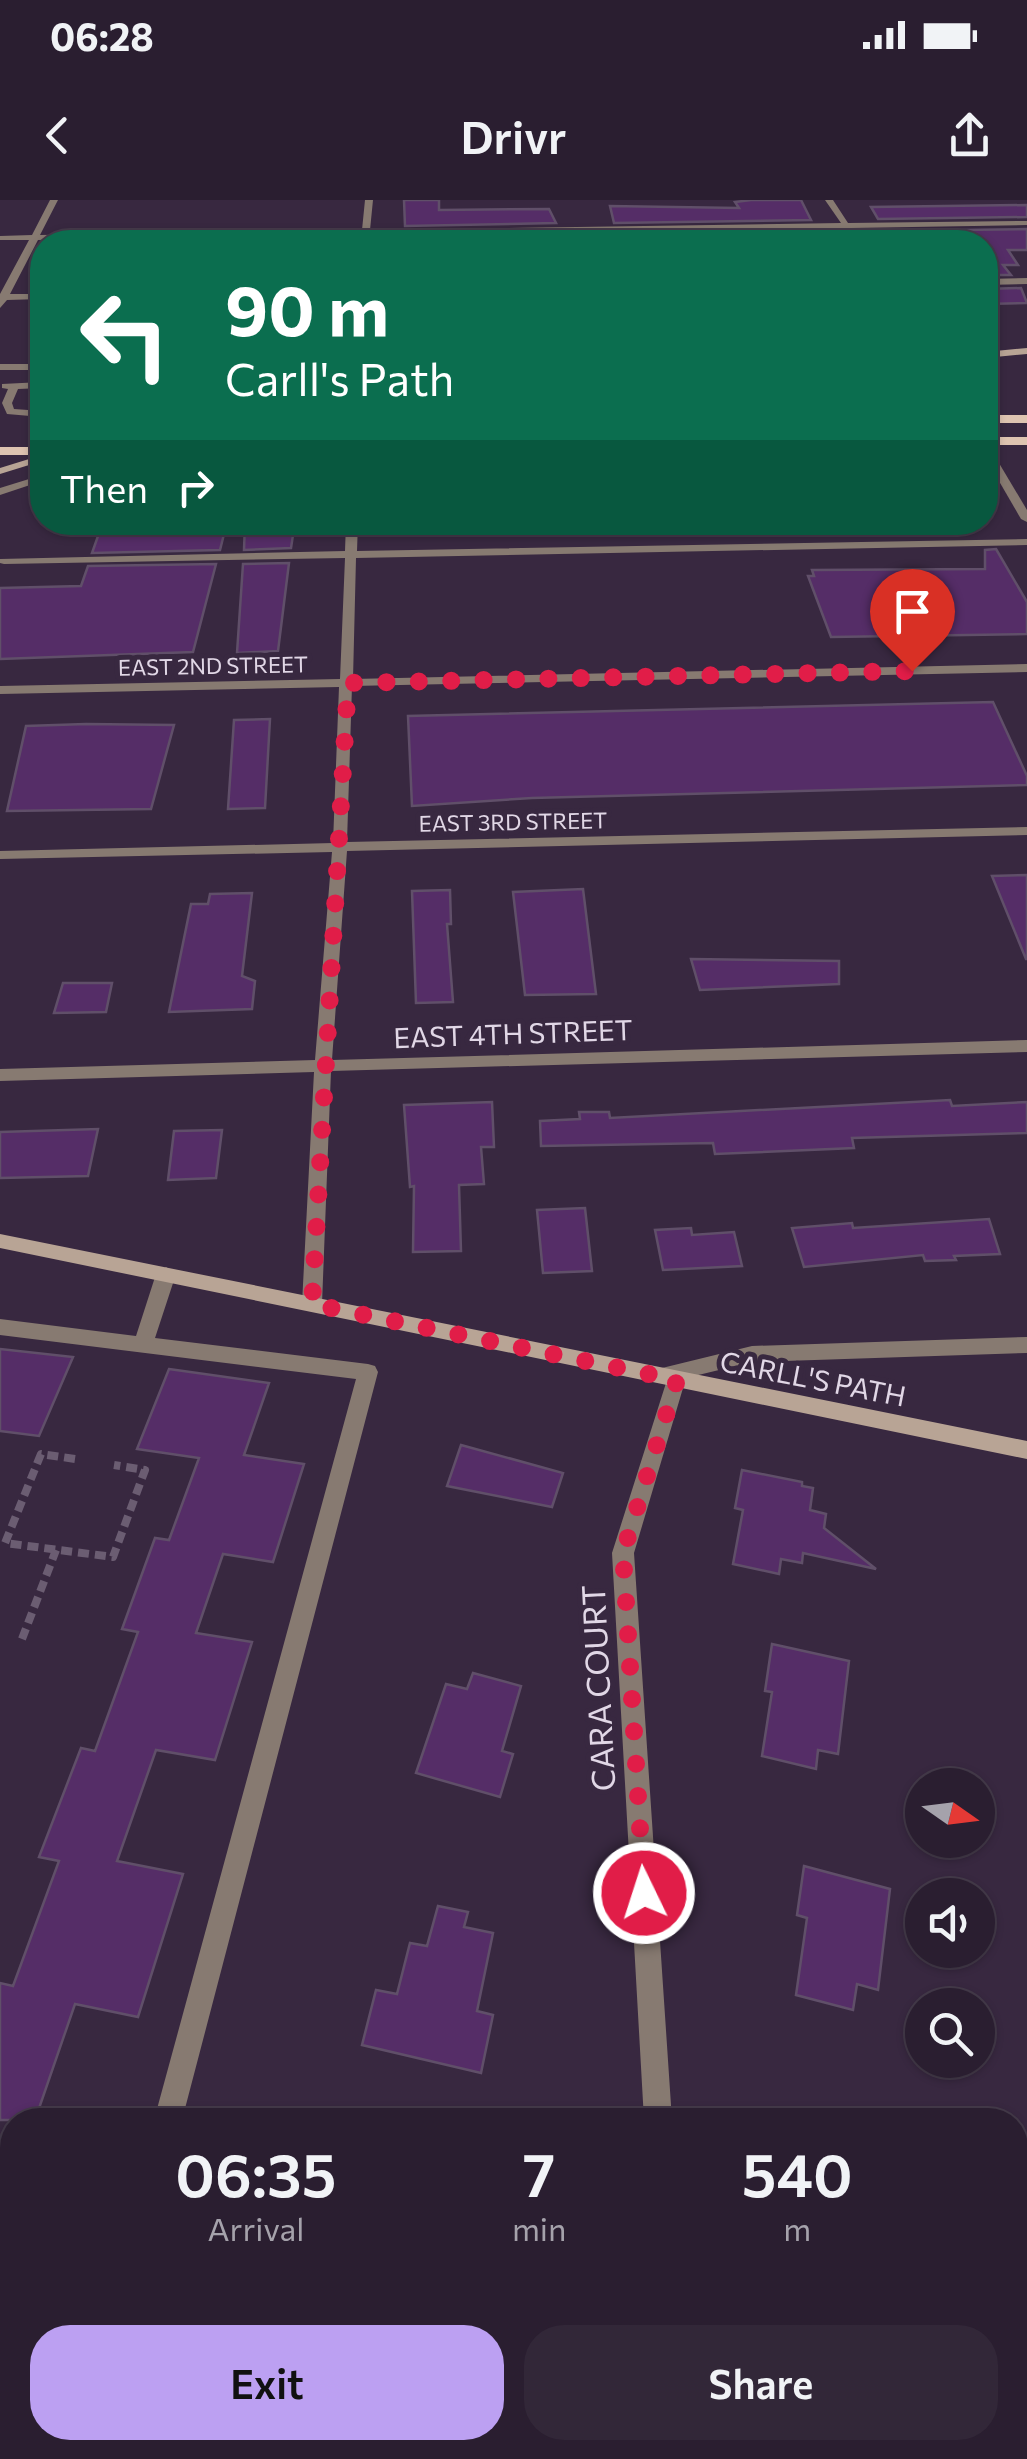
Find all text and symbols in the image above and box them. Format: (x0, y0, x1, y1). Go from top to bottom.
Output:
text: 06:28 (50, 12, 154, 59)
icon: back (30, 108, 85, 163)
text: Drivr (461, 108, 566, 163)
icon: share (942, 108, 997, 163)
text: 90 m (225, 265, 389, 350)
icon: left (60, 270, 190, 400)
text: Carll's Path (225, 350, 454, 405)
icon: right (168, 460, 223, 515)
text: Then (60, 464, 148, 511)
pin (870, 569, 955, 672)
icon: arrive (885, 584, 940, 639)
street label: EAST 2ND STREET (118, 650, 308, 681)
street label: EAST 3RD STREET (418, 806, 607, 837)
street label: EAST 4TH STREET (393, 1012, 633, 1054)
street label: CARLL'S PATH (717, 1343, 909, 1413)
street label: CARA COURT (572, 1584, 622, 1792)
north arrow (905, 1768, 995, 1858)
map controls (905, 1768, 995, 2078)
position arrow (592, 1841, 696, 1945)
button: sound (905, 1878, 995, 1968)
button: search (905, 1988, 995, 2078)
text: 06:35 (175, 2136, 337, 2209)
text: 7 (523, 2136, 555, 2209)
text: 540 (742, 2136, 853, 2209)
text: Arrival (208, 2208, 304, 2248)
text: min (512, 2208, 566, 2248)
text: m (783, 2208, 811, 2248)
button: Exit (30, 2325, 504, 2440)
button: Share (524, 2325, 998, 2440)

